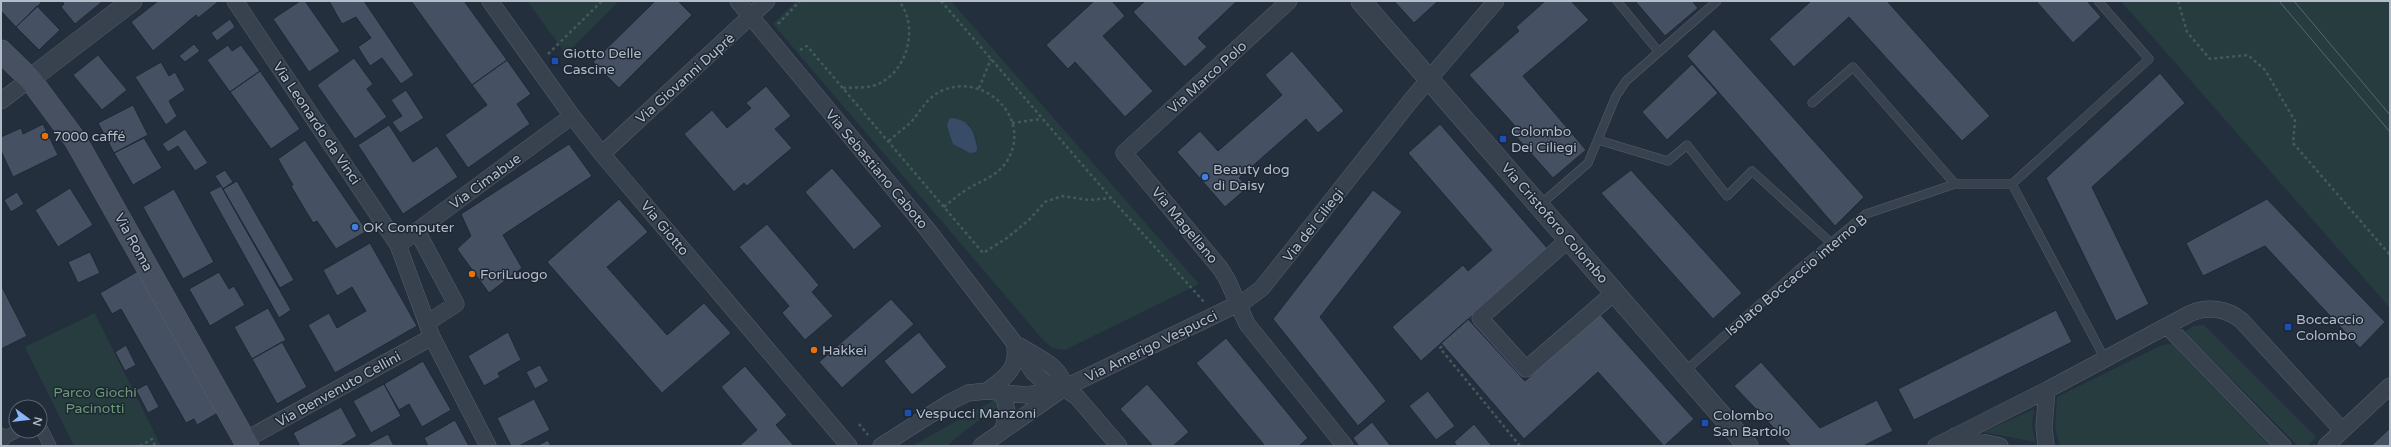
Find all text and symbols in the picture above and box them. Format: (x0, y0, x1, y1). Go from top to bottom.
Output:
street label: Via Giovanni Duprè (632, 29, 738, 127)
street label: Via Marco Polo (1164, 37, 1250, 117)
place label: Giotto Delle Cascine (563, 45, 641, 78)
marker: Giotto Delle Cascine (550, 56, 560, 66)
street label: Via Leonardo da Vinci (269, 59, 364, 188)
street label: Via Sebastiano Caboto (822, 106, 932, 232)
place label: Colombo Dei Ciliegi (1511, 123, 1577, 156)
place label: 7000 caffé (53, 128, 125, 145)
marker: 7000 caffé (40, 131, 50, 141)
marker: Colombo Dei Ciliegi (1498, 134, 1508, 144)
street label: Via Cimabue (446, 150, 524, 213)
street label: Via Cristoforo Colombo (1498, 159, 1612, 287)
place label: Beauty dog di Daisy (1213, 161, 1290, 194)
marker: Beauty dog di Daisy (1200, 172, 1210, 182)
street label: Via Magellano (1148, 184, 1222, 267)
street label: Via dei Ciliegi (1279, 185, 1347, 266)
street label: Via Giotto (637, 197, 692, 259)
street label: Via Roma (111, 210, 156, 274)
street label: Isolato Boccaccio interno B (1722, 211, 1871, 340)
place label: OK Computer (363, 219, 455, 236)
marker: OK Computer (350, 222, 360, 232)
place label: ForiLuogo (480, 266, 548, 283)
marker: ForiLuogo (467, 269, 477, 279)
street label: Via Amerigo Vespucci (1082, 307, 1220, 386)
place label: Boccaccio Colombo (2296, 311, 2364, 344)
marker: Boccaccio Colombo (2283, 322, 2293, 332)
place label: Hakkei (822, 342, 867, 359)
marker: Hakkei (809, 345, 819, 355)
street label: Via Benvenuto Cellini (273, 348, 404, 431)
park label: Parco Giochi Pacinotti (53, 384, 137, 417)
north arrow (8, 399, 48, 439)
place label: Vespucci Manzoni (916, 405, 1036, 422)
place label: Colombo San Bartolo (1713, 407, 1790, 440)
marker: Vespucci Manzoni (903, 408, 913, 418)
text: N (30, 416, 45, 427)
marker: Colombo San Bartolo (1700, 418, 1710, 428)

